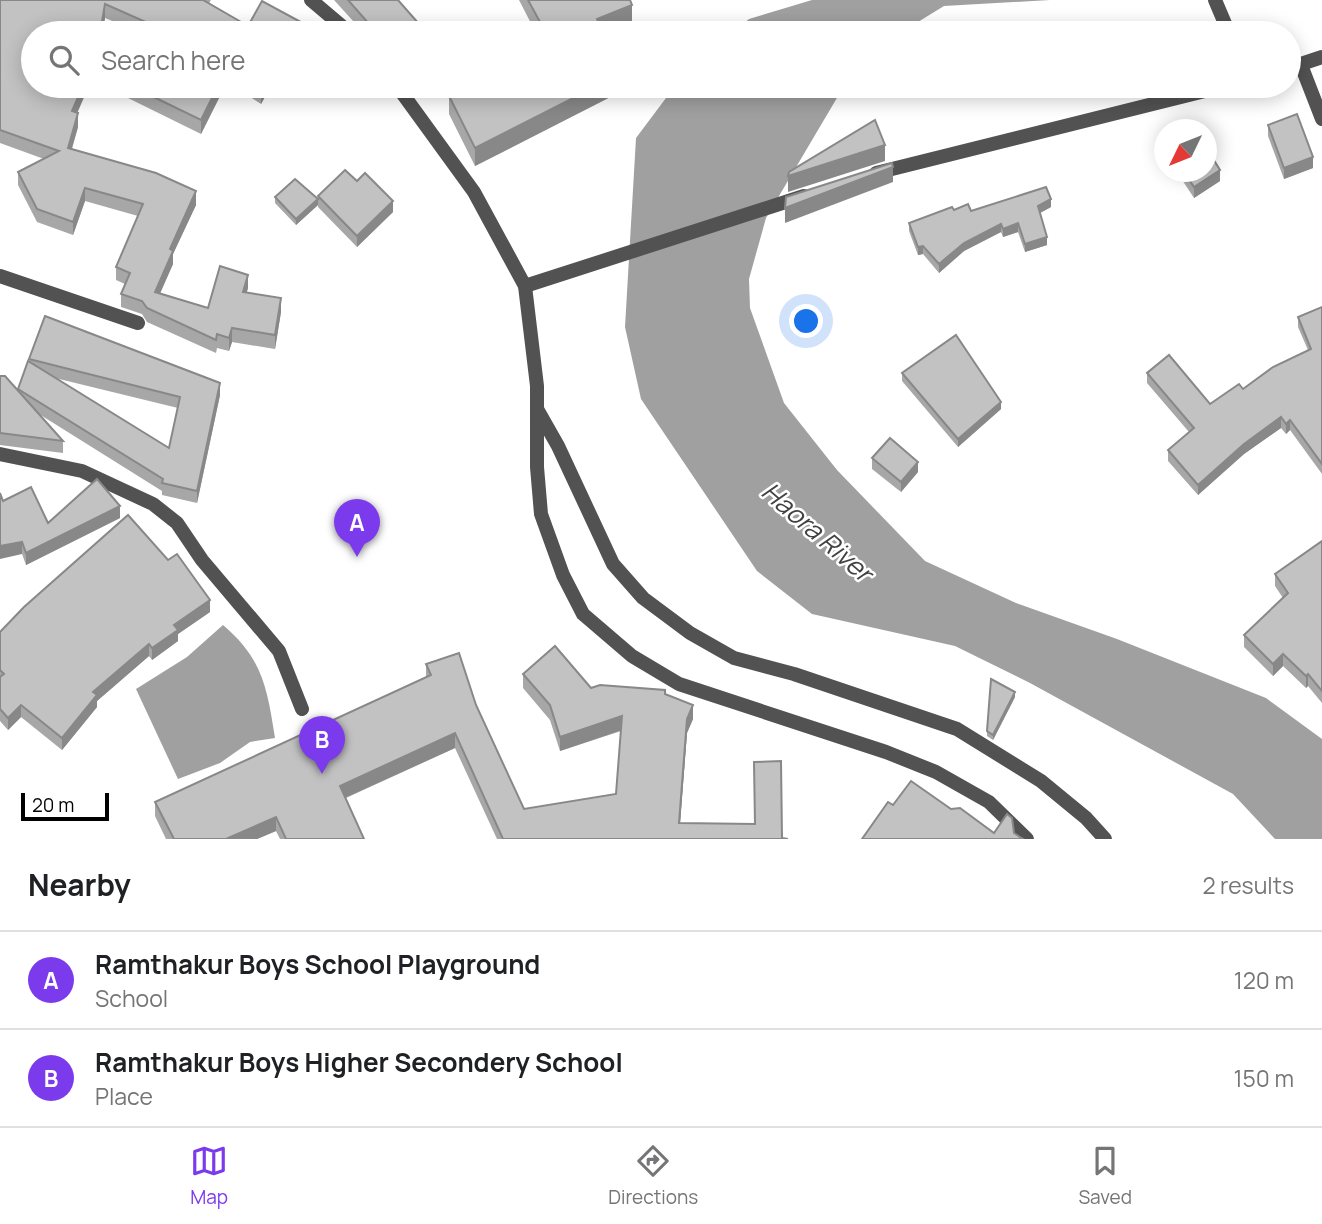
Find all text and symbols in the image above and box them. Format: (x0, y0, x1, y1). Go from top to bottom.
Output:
search box (21, 21, 1301, 98)
icon: search (45, 41, 83, 79)
text: Search here (101, 42, 246, 78)
north arrow (1154, 119, 1217, 182)
your location (789, 304, 823, 338)
water label: Haora River (755, 473, 883, 592)
pin: A (334, 499, 380, 557)
pin: B (299, 716, 345, 774)
scale bar (21, 790, 108, 822)
text: 20 m (32, 792, 74, 818)
text: Nearby (28, 864, 131, 905)
text: 2 results (1202, 869, 1294, 901)
text: Ramthakur Boys School Playground (95, 946, 540, 982)
text: A (43, 964, 59, 996)
text: 120 m (1234, 964, 1294, 996)
text: School (95, 982, 168, 1014)
text: Ramthakur Boys Higher Secondery School (95, 1044, 623, 1080)
text: B (44, 1062, 58, 1094)
text: 150 m (1234, 1062, 1294, 1094)
text: Place (95, 1080, 153, 1112)
tab: Map (190, 1142, 228, 1210)
tab: Directions (608, 1142, 698, 1210)
tab: Saved (1078, 1142, 1132, 1210)

